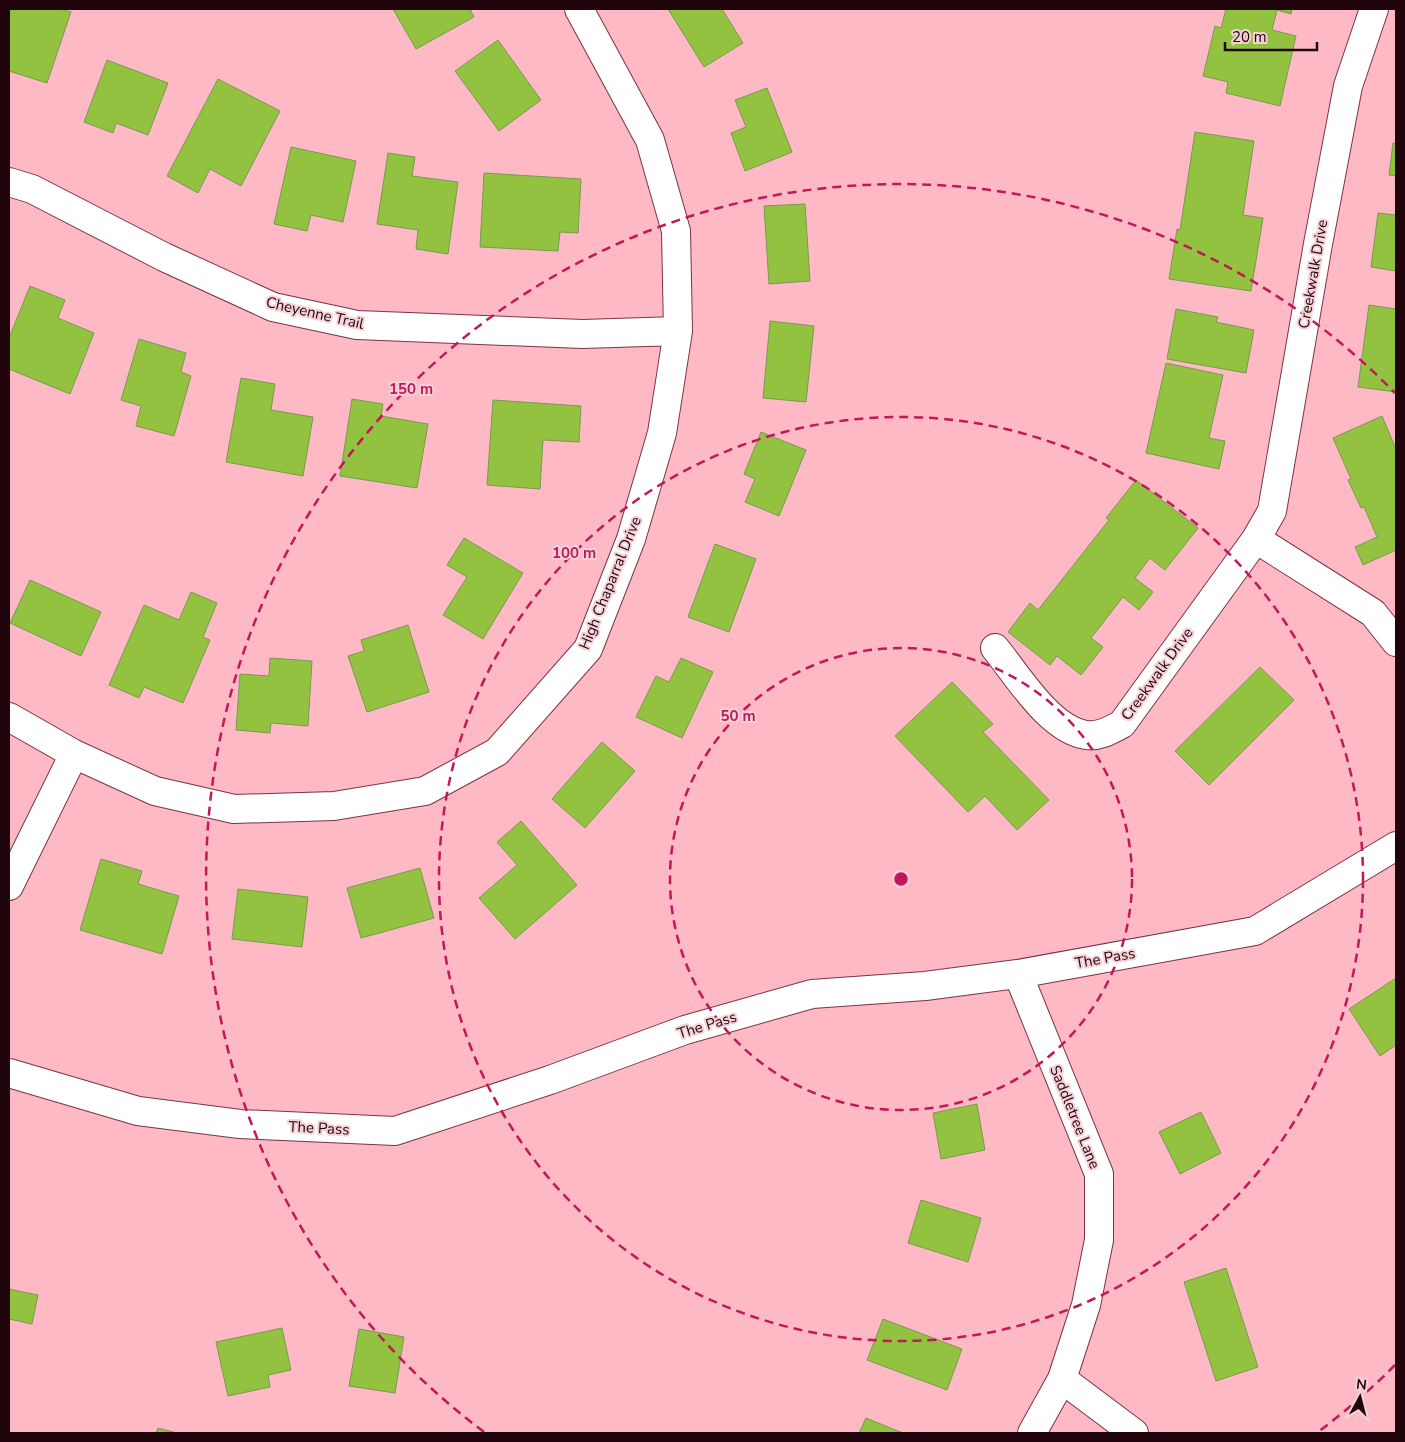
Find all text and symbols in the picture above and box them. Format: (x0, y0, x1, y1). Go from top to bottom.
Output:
scale bar (1225, 20, 1318, 52)
text: 20 m (1232, 27, 1267, 47)
street label: Creekwalk Drive (1294, 218, 1332, 330)
street label: Cheyenne Trail (264, 292, 367, 334)
text: 150 m (389, 379, 433, 399)
street label: High Chaparral Drive (574, 513, 646, 652)
text: 100 m (552, 543, 596, 563)
street label: Creekwalk Drive (1116, 623, 1198, 725)
text: 50 m (720, 706, 756, 726)
centre of rings (892, 870, 910, 888)
street label: The Pass (1073, 943, 1137, 973)
street label: The Pass (675, 1007, 739, 1043)
street label: Saddletree Lane (1045, 1062, 1105, 1172)
street label: The Pass (288, 1116, 350, 1140)
north arrow (1335, 1372, 1385, 1422)
text: N (1355, 1375, 1368, 1395)

